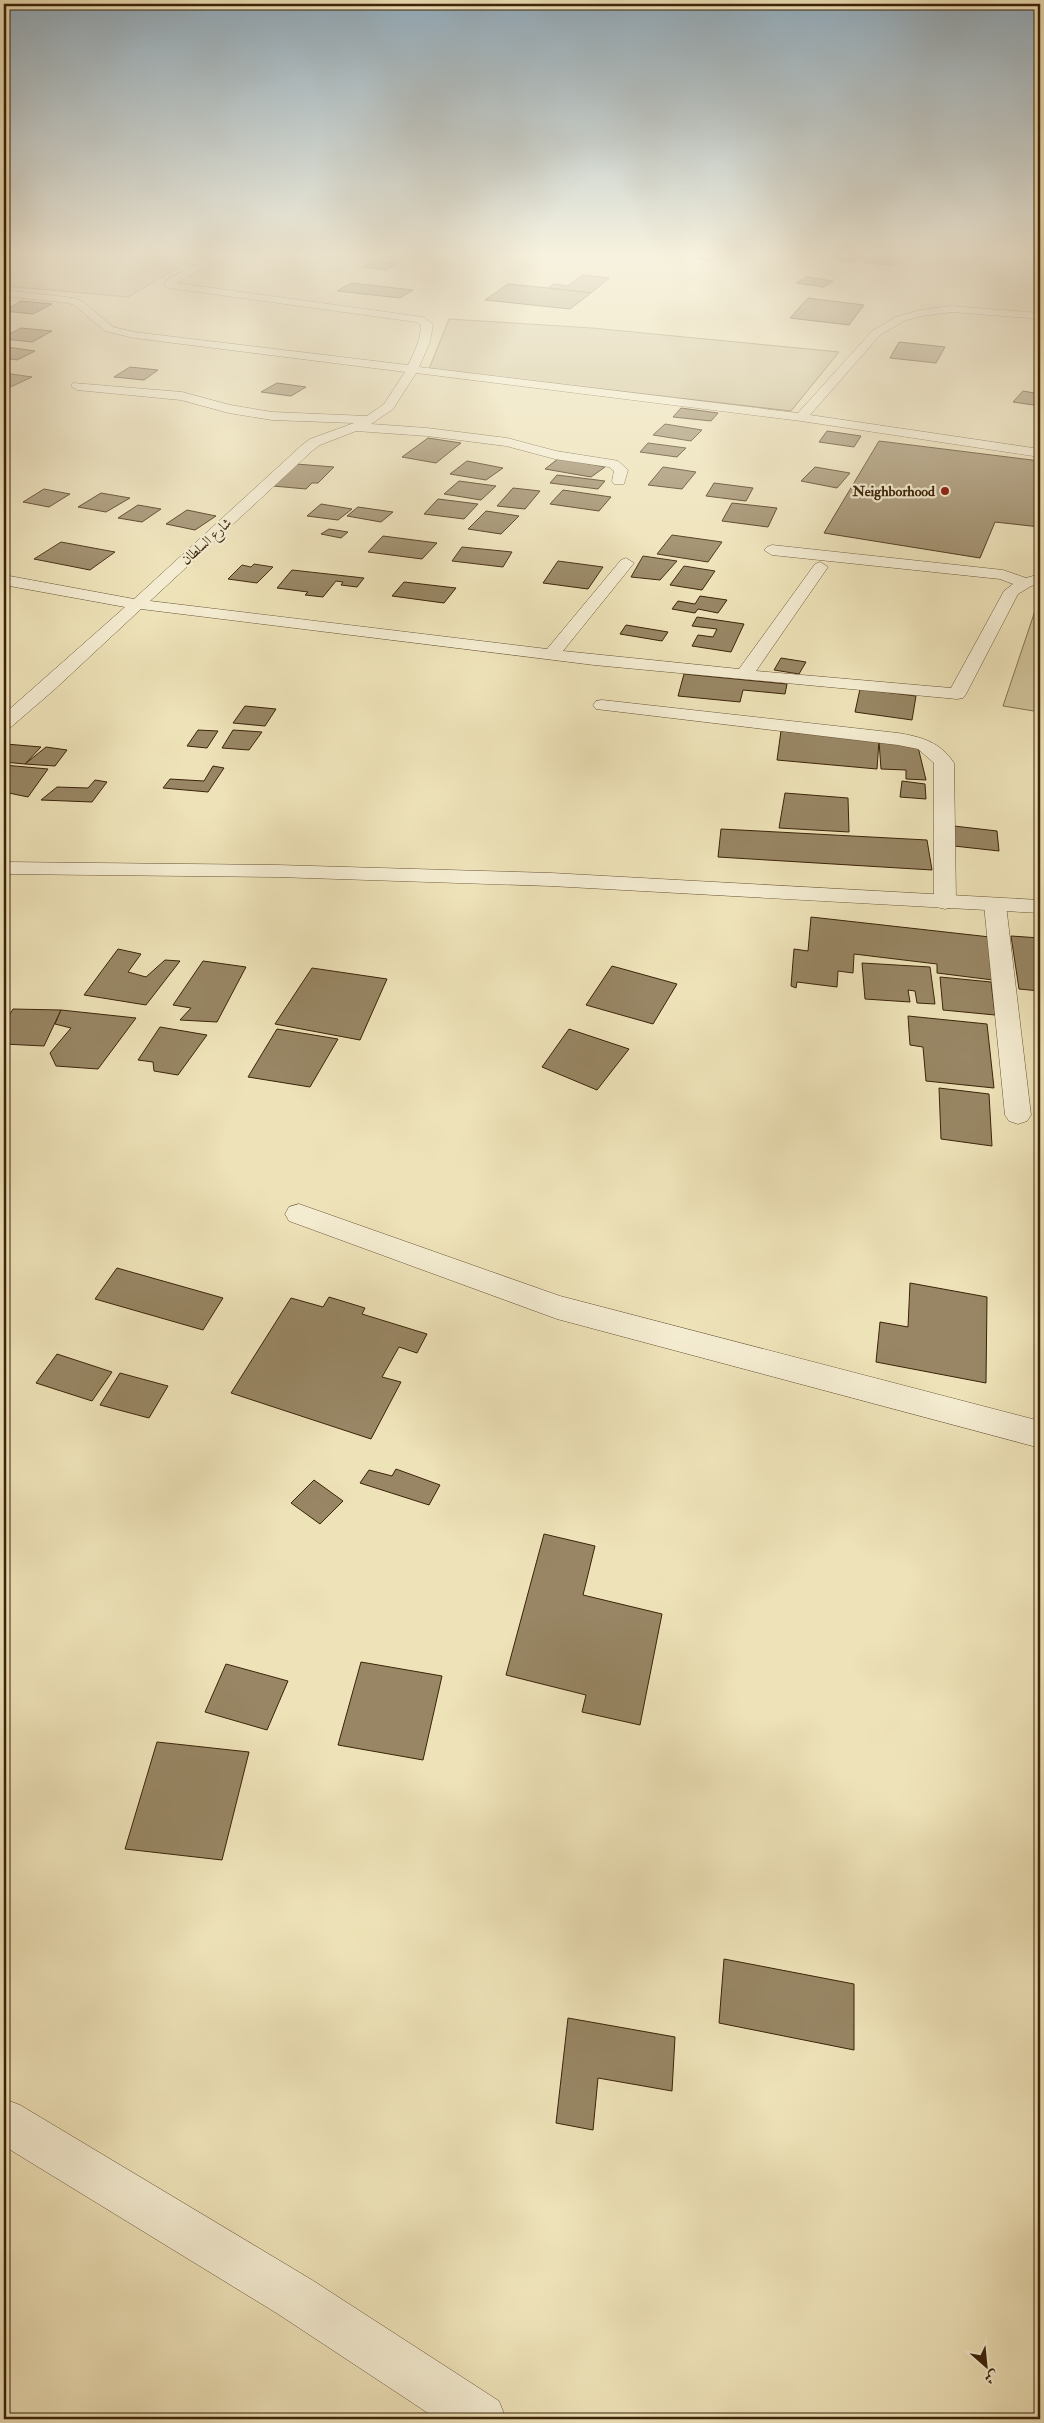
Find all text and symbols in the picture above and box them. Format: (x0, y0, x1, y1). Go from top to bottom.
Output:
place label: Neighborhood (852, 483, 935, 501)
marker: Neighborhood (939, 485, 951, 497)
street label: شارع السلطان (177, 514, 237, 571)
north arrow (962, 2340, 1012, 2390)
text: ش (982, 2366, 1002, 2388)

